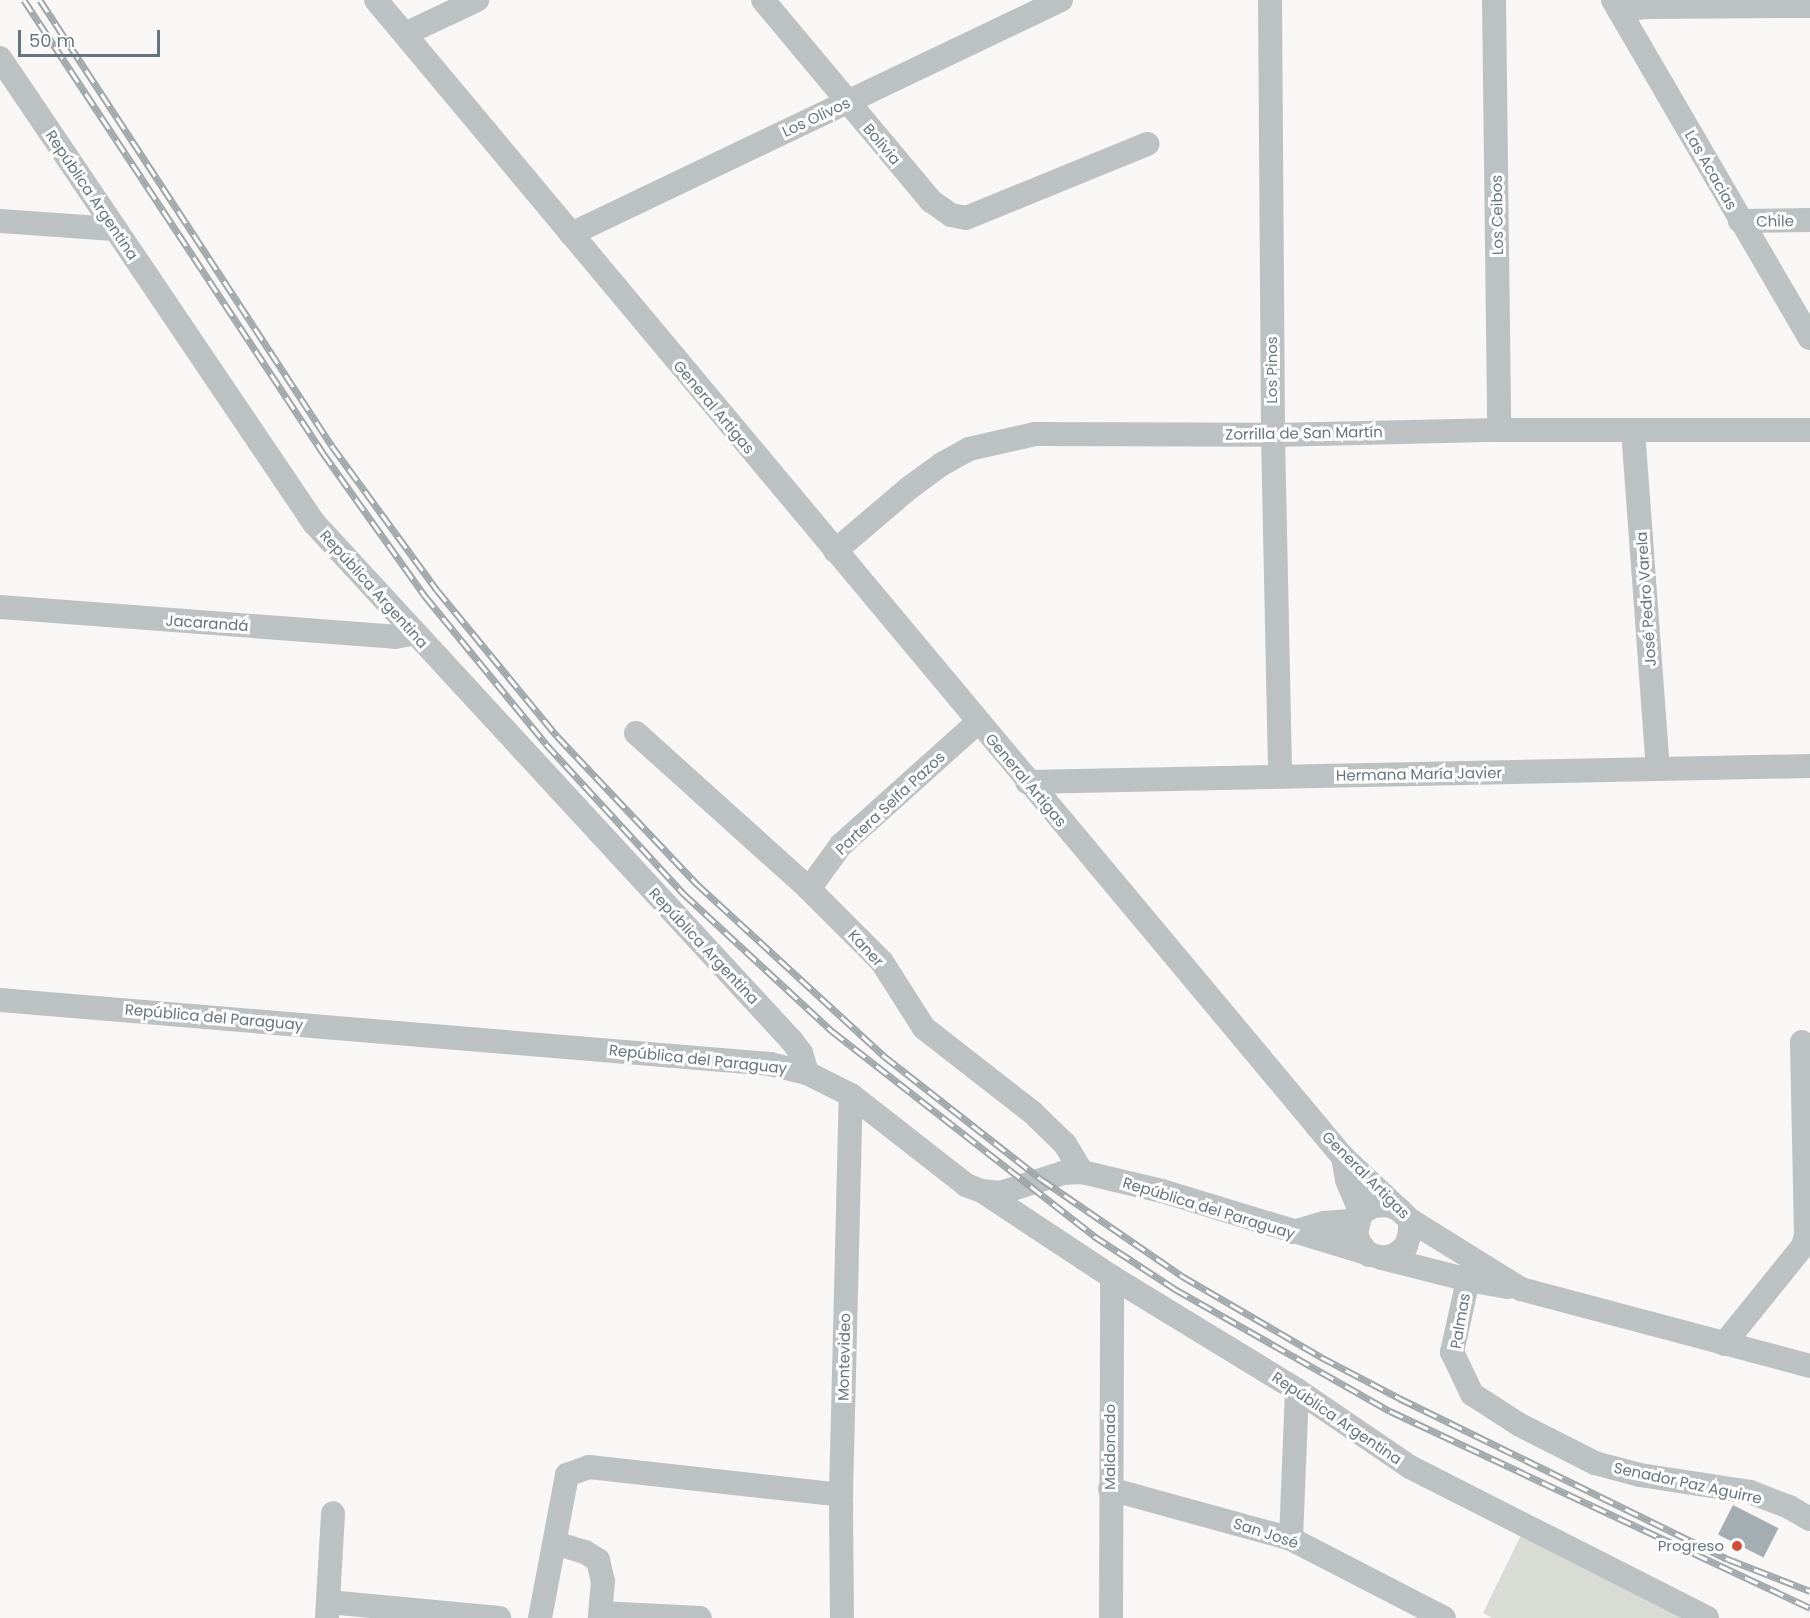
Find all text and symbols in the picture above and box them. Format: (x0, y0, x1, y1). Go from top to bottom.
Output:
scale bar (21, 18, 164, 56)
text: 50 m (29, 28, 75, 53)
street label: Los Olivos (779, 93, 853, 141)
street label: Bolivia (860, 120, 904, 168)
street label: República Argentina (42, 127, 142, 263)
street label: Las Acacias (1681, 127, 1741, 213)
street label: Los Ceibos (1487, 175, 1507, 255)
street label: Chile (1756, 212, 1794, 230)
street label: Los Pinos (1263, 336, 1281, 404)
street label: General Artigas (670, 357, 758, 457)
street label: Zorrilla de San Martín (1225, 423, 1383, 443)
street label: República Argentina (316, 526, 432, 652)
street label: José Pedro Varela (1632, 531, 1660, 667)
street label: Jacarandá (165, 611, 249, 635)
street label: General Artigas (982, 730, 1070, 830)
street label: Partera Selfa Pazos (832, 748, 948, 858)
street label: Hermana María Javier (1336, 764, 1502, 784)
street label: República Argentina (645, 884, 763, 1008)
street label: Kaner (845, 926, 887, 970)
street label: República del Paraguay (124, 1000, 304, 1034)
street label: República del Paraguay (608, 1041, 788, 1077)
street label: General Artigas (1319, 1128, 1413, 1222)
street label: República del Paraguay (1121, 1173, 1297, 1243)
street label: Palmas (1446, 1292, 1474, 1350)
street label: Montevideo (834, 1313, 854, 1401)
street label: República Argentina (1269, 1368, 1405, 1468)
street label: Maldonado (1101, 1404, 1119, 1490)
street label: Senador Paz Aguirre (1612, 1459, 1764, 1507)
street label: San José (1231, 1514, 1301, 1552)
place label: Progreso (1658, 1537, 1724, 1555)
marker: Progreso (1728, 1537, 1746, 1555)

